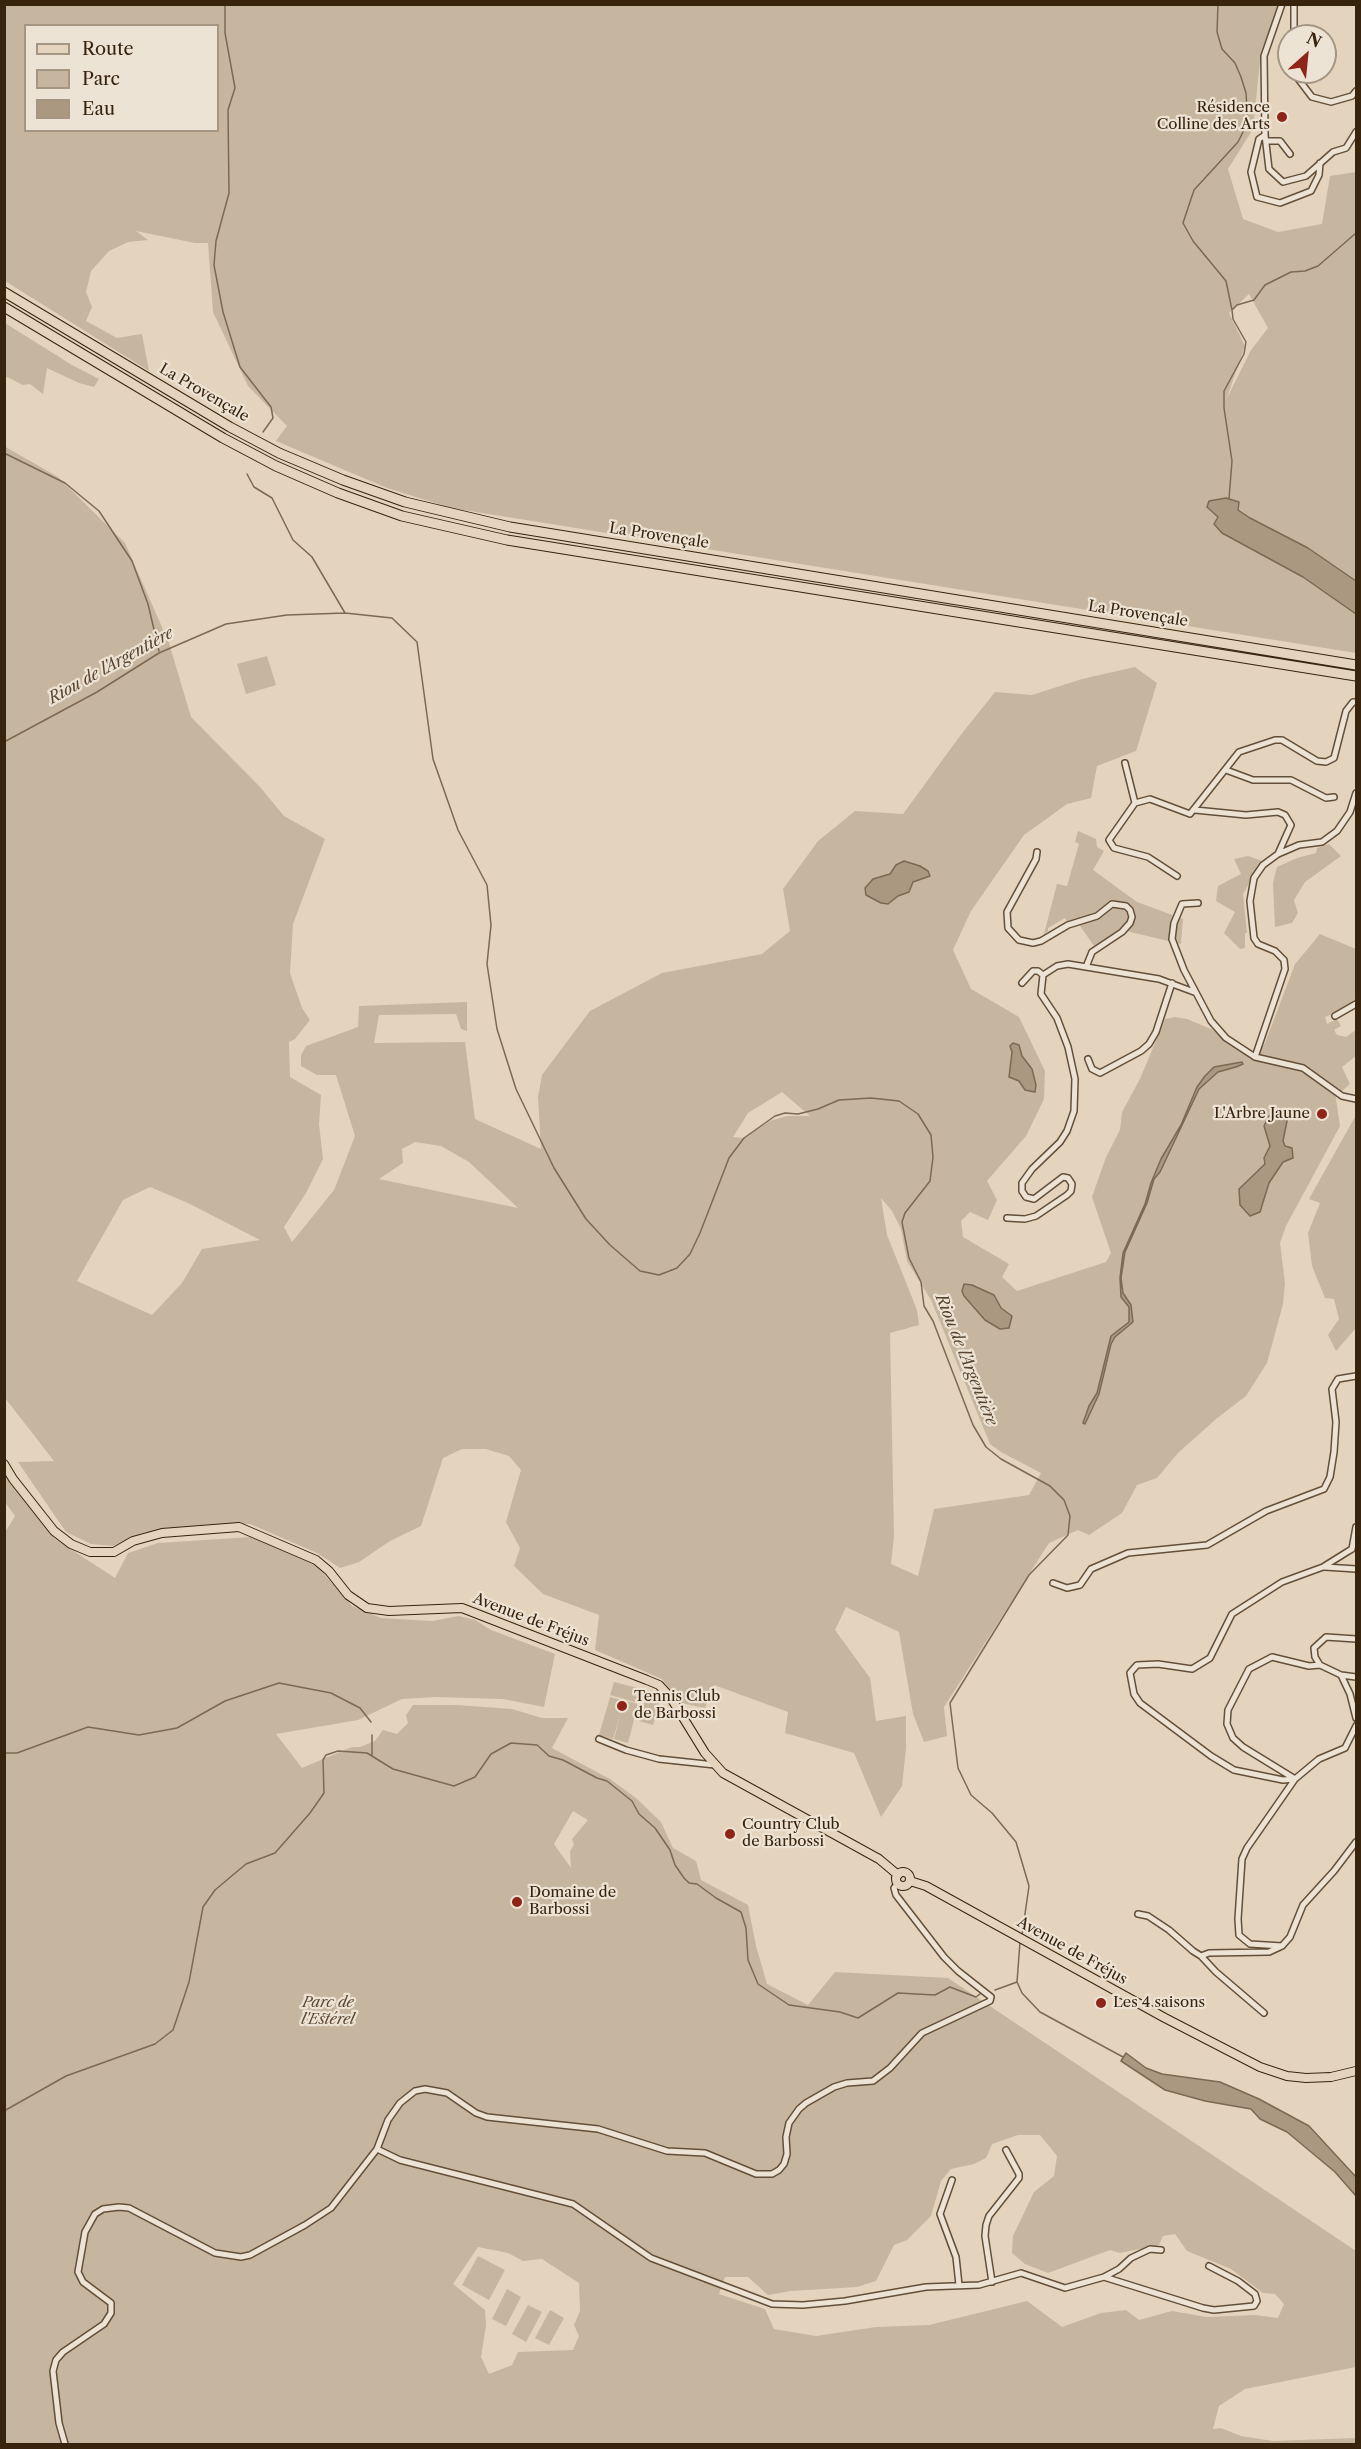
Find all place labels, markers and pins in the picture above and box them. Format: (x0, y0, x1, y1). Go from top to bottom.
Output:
place label: Résidence Colline des Arts (1157, 99, 1270, 134)
marker: Résidence Colline des Arts (1275, 110, 1289, 124)
place label: L'Arbre Jaune (1214, 1105, 1310, 1123)
marker: L'Arbre Jaune (1315, 1107, 1329, 1121)
place label: Tennis Club de Barbossi (634, 1688, 720, 1723)
marker: Tennis Club de Barbossi (615, 1699, 629, 1713)
place label: Country Club de Barbossi (742, 1816, 840, 1851)
marker: Country Club de Barbossi (723, 1827, 737, 1841)
place label: Domaine de Barbossi (529, 1884, 616, 1919)
marker: Domaine de Barbossi (510, 1895, 524, 1909)
place label: Les 4 saisons (1113, 1994, 1205, 2012)
marker: Les 4 saisons (1094, 1996, 1108, 2010)

